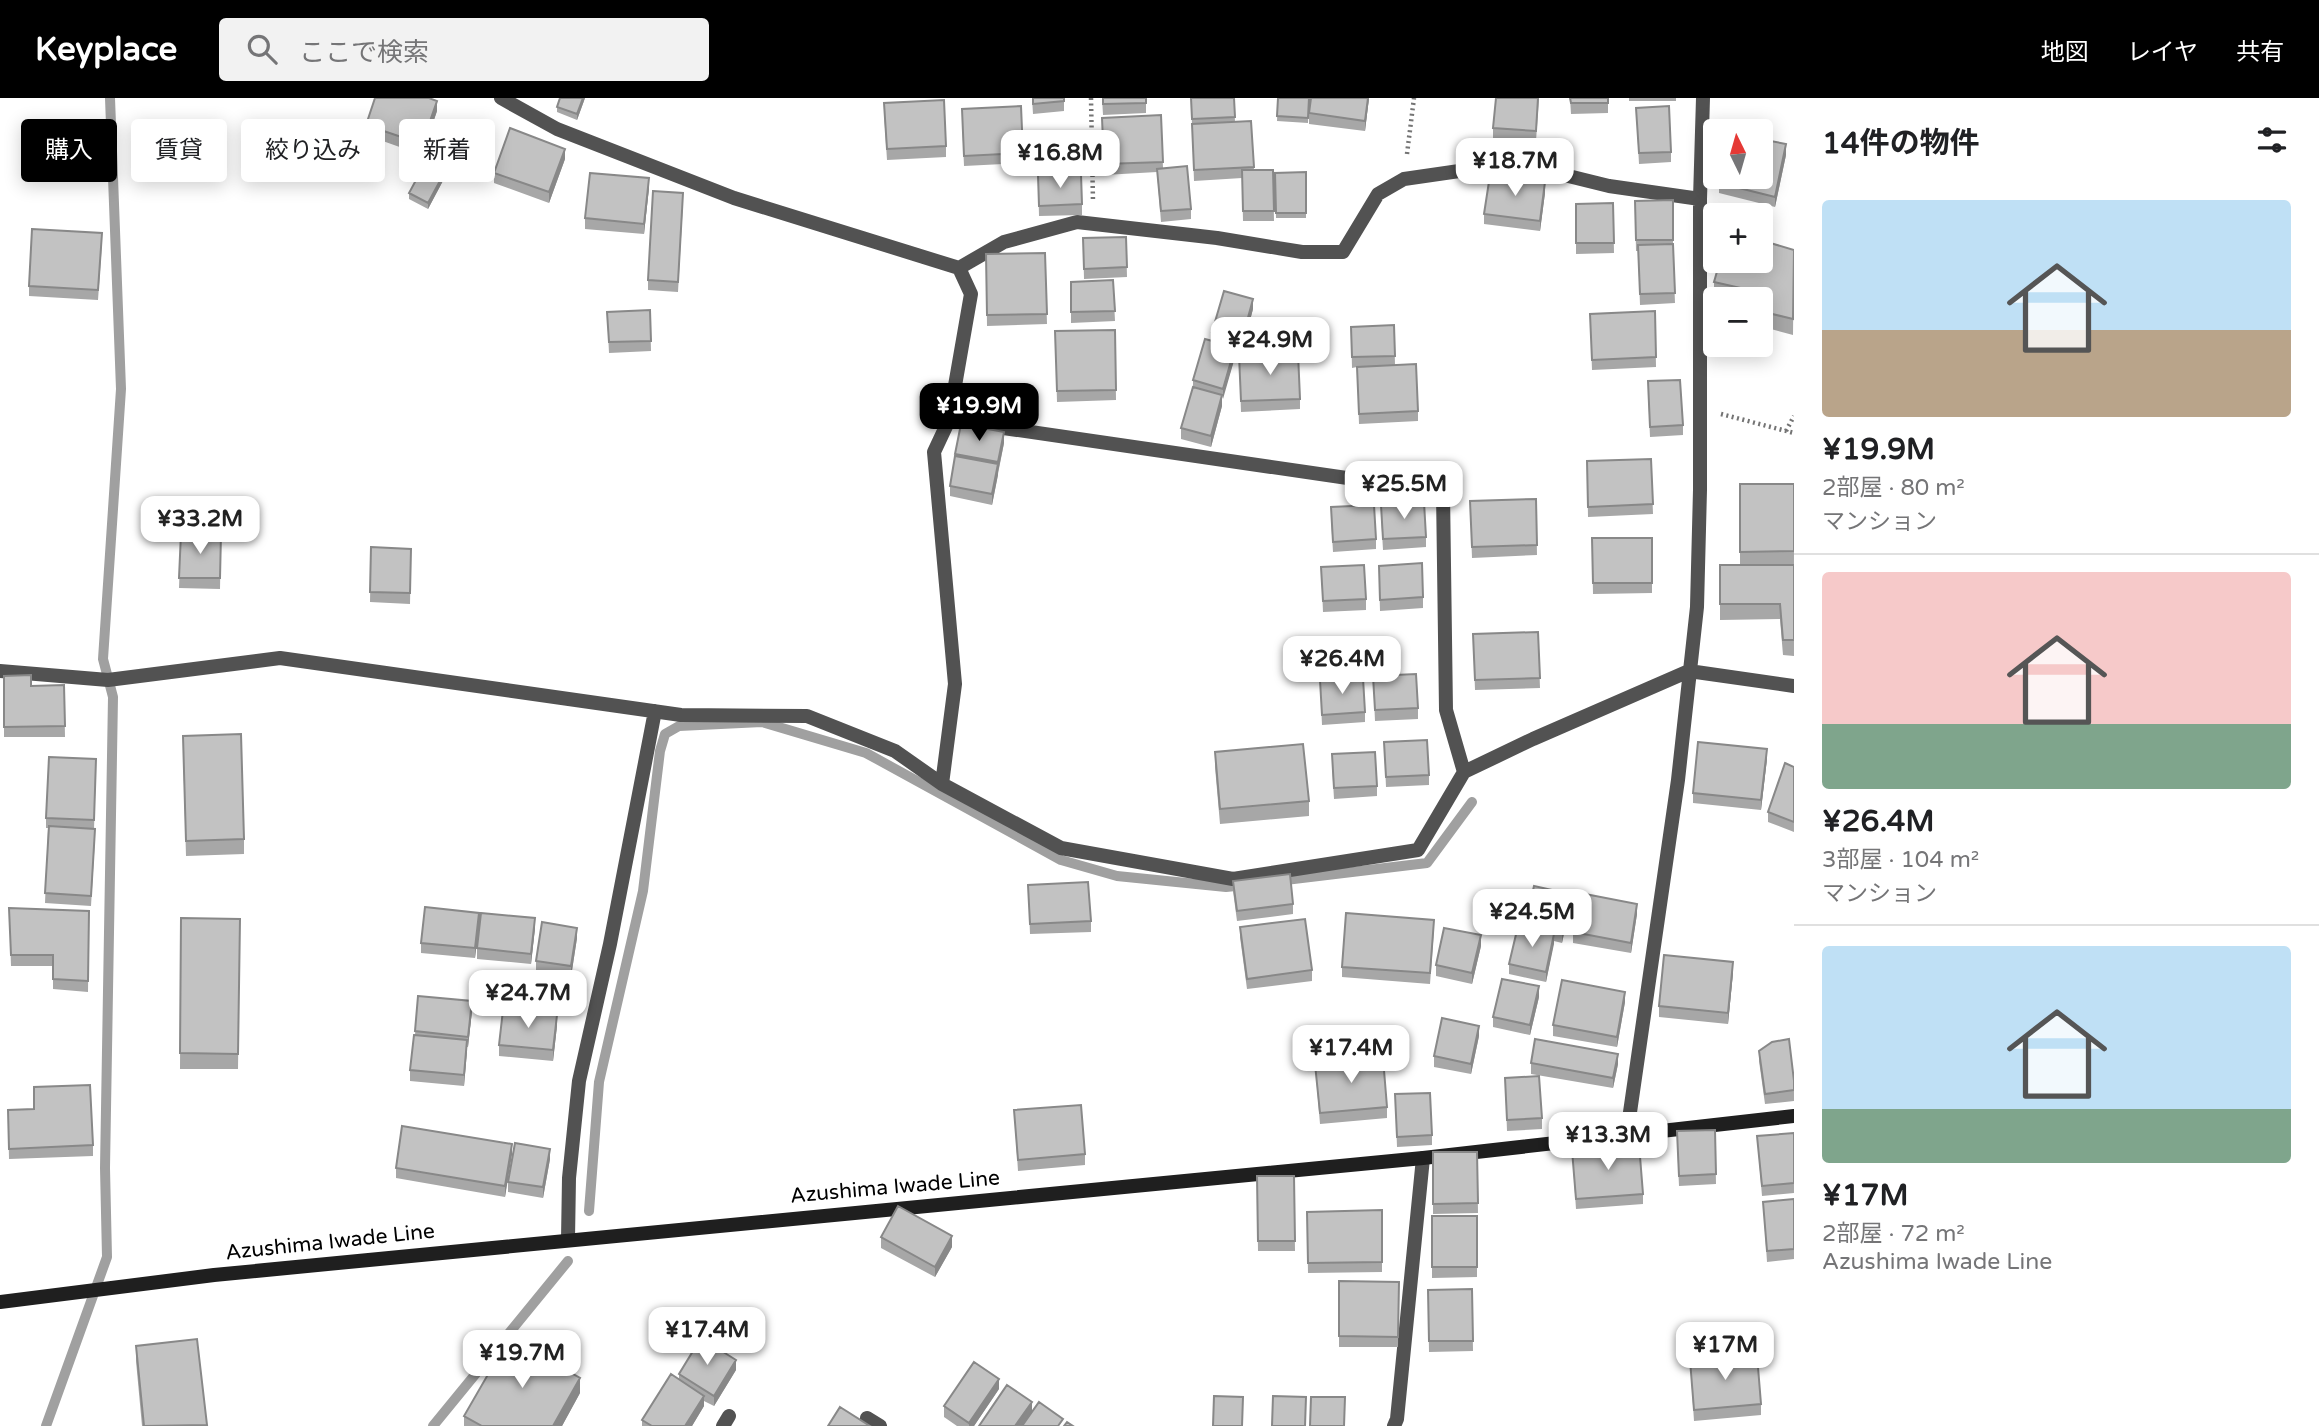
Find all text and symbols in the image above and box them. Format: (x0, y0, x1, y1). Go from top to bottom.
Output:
search box (219, 18, 709, 81)
text: Keyplace (35, 30, 177, 69)
icon: search (243, 30, 281, 68)
text: ここで検索 (299, 37, 429, 68)
text: 地図 (2041, 38, 2089, 67)
text: レイヤ (2127, 38, 2198, 67)
text: 共有 (2236, 38, 2284, 67)
chip: 購入 (21, 119, 117, 182)
chip: 賃貸 (131, 119, 227, 182)
chip: 絞り込み (241, 119, 385, 182)
chip: 新着 (399, 119, 495, 182)
north arrow (1703, 119, 1773, 189)
map controls (1703, 119, 1773, 357)
icon: filters (2253, 121, 2291, 159)
text: 14件の物件 (1822, 125, 1980, 162)
pin: ¥16.8M (1003, 130, 1117, 190)
text: ¥16.8M (1017, 139, 1103, 167)
pin: ¥18.7M (1458, 139, 1572, 198)
text: ¥18.7M (1472, 147, 1558, 175)
button: + (1703, 203, 1773, 273)
icon: home (1994, 245, 2120, 371)
button: − (1703, 287, 1773, 357)
pin: ¥24.9M (1213, 317, 1327, 377)
text: ¥24.9M (1227, 326, 1313, 354)
pin: ¥19.9M (922, 384, 1036, 443)
text: ¥19.9M (936, 392, 1022, 420)
text: ¥19.9M (1822, 431, 1935, 468)
pin: ¥25.5M (1347, 462, 1461, 521)
text: ¥25.5M (1361, 470, 1447, 498)
text: 2部屋 · 80 m² (1822, 474, 1965, 502)
pin: ¥33.2M (143, 496, 257, 556)
text: ¥33.2M (157, 505, 243, 533)
text: マンション (1822, 508, 1937, 536)
icon: home (1994, 617, 2120, 743)
pin: ¥26.4M (1285, 636, 1399, 696)
text: ¥26.4M (1299, 645, 1385, 673)
text: ¥26.4M (1822, 803, 1934, 840)
text: 3部屋 · 104 m² (1822, 846, 1979, 874)
text: マンション (1822, 880, 1937, 908)
pin: ¥24.5M (1475, 890, 1589, 949)
text: ¥24.5M (1489, 898, 1575, 926)
pin: ¥24.7M (471, 970, 585, 1030)
text: ¥24.7M (485, 979, 571, 1007)
icon: home (1994, 991, 2120, 1117)
pin: ¥17.4M (1294, 1026, 1408, 1085)
text: ¥17.4M (1308, 1034, 1394, 1062)
pin: ¥13.3M (1551, 1112, 1665, 1172)
text: ¥13.3M (1565, 1121, 1651, 1149)
street label: Azushima Iwade Line (789, 1165, 1001, 1209)
text: ¥17M (1822, 1177, 1908, 1214)
street label: Azushima Iwade Line (224, 1219, 436, 1265)
text: 2部屋 · 72 m² (1822, 1220, 1965, 1248)
text: Azushima Iwade Line (1822, 1248, 2052, 1276)
pin: ¥17.4M (650, 1308, 764, 1367)
text: ¥17.4M (664, 1316, 750, 1344)
pin: ¥17M (1684, 1322, 1766, 1382)
pin: ¥19.7M (465, 1330, 579, 1390)
text: ¥17M (1692, 1331, 1758, 1359)
text: ¥19.7M (479, 1339, 565, 1367)

